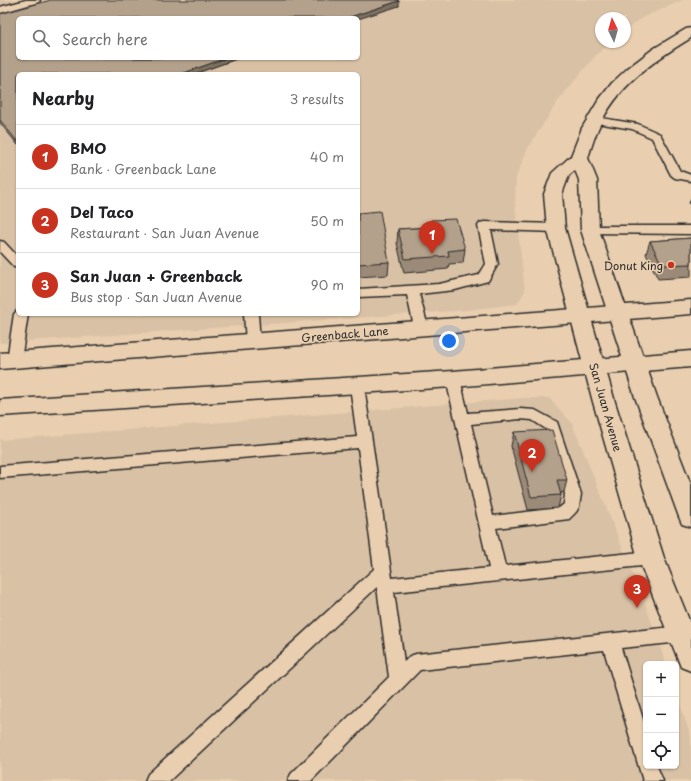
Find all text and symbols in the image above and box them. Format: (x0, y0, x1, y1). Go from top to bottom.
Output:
north arrow (595, 12, 631, 48)
search box (16, 16, 360, 60)
icon: search (30, 27, 52, 49)
text: Search here (62, 27, 148, 50)
text: Nearby (32, 85, 94, 111)
text: 3 results (290, 89, 344, 108)
text: BMO (70, 136, 107, 159)
text: 1 (42, 147, 48, 166)
text: 40 m (310, 147, 344, 166)
text: Bank · Greenback Lane (70, 159, 216, 178)
text: Del Taco (70, 200, 134, 223)
text: 2 (40, 211, 50, 230)
text: 50 m (310, 211, 344, 230)
pin: 1 (419, 221, 445, 254)
text: Restaurant · San Juan Avenue (70, 223, 259, 242)
place label: Donut King (604, 257, 663, 274)
marker: Donut King (666, 260, 676, 270)
text: San Juan + Greenback (70, 264, 243, 287)
text: 3 (41, 275, 49, 294)
text: 90 m (311, 275, 344, 294)
text: Bus stop · San Juan Avenue (70, 287, 242, 306)
street label: Greenback Lane (301, 322, 389, 346)
your location (439, 331, 459, 351)
street label: San Juan Avenue (585, 361, 627, 453)
pin: 2 (519, 439, 545, 472)
pin: 3 (624, 575, 650, 608)
map controls (643, 661, 679, 769)
button: + (643, 661, 679, 697)
button: − (643, 697, 679, 733)
button: locate (643, 733, 679, 769)

